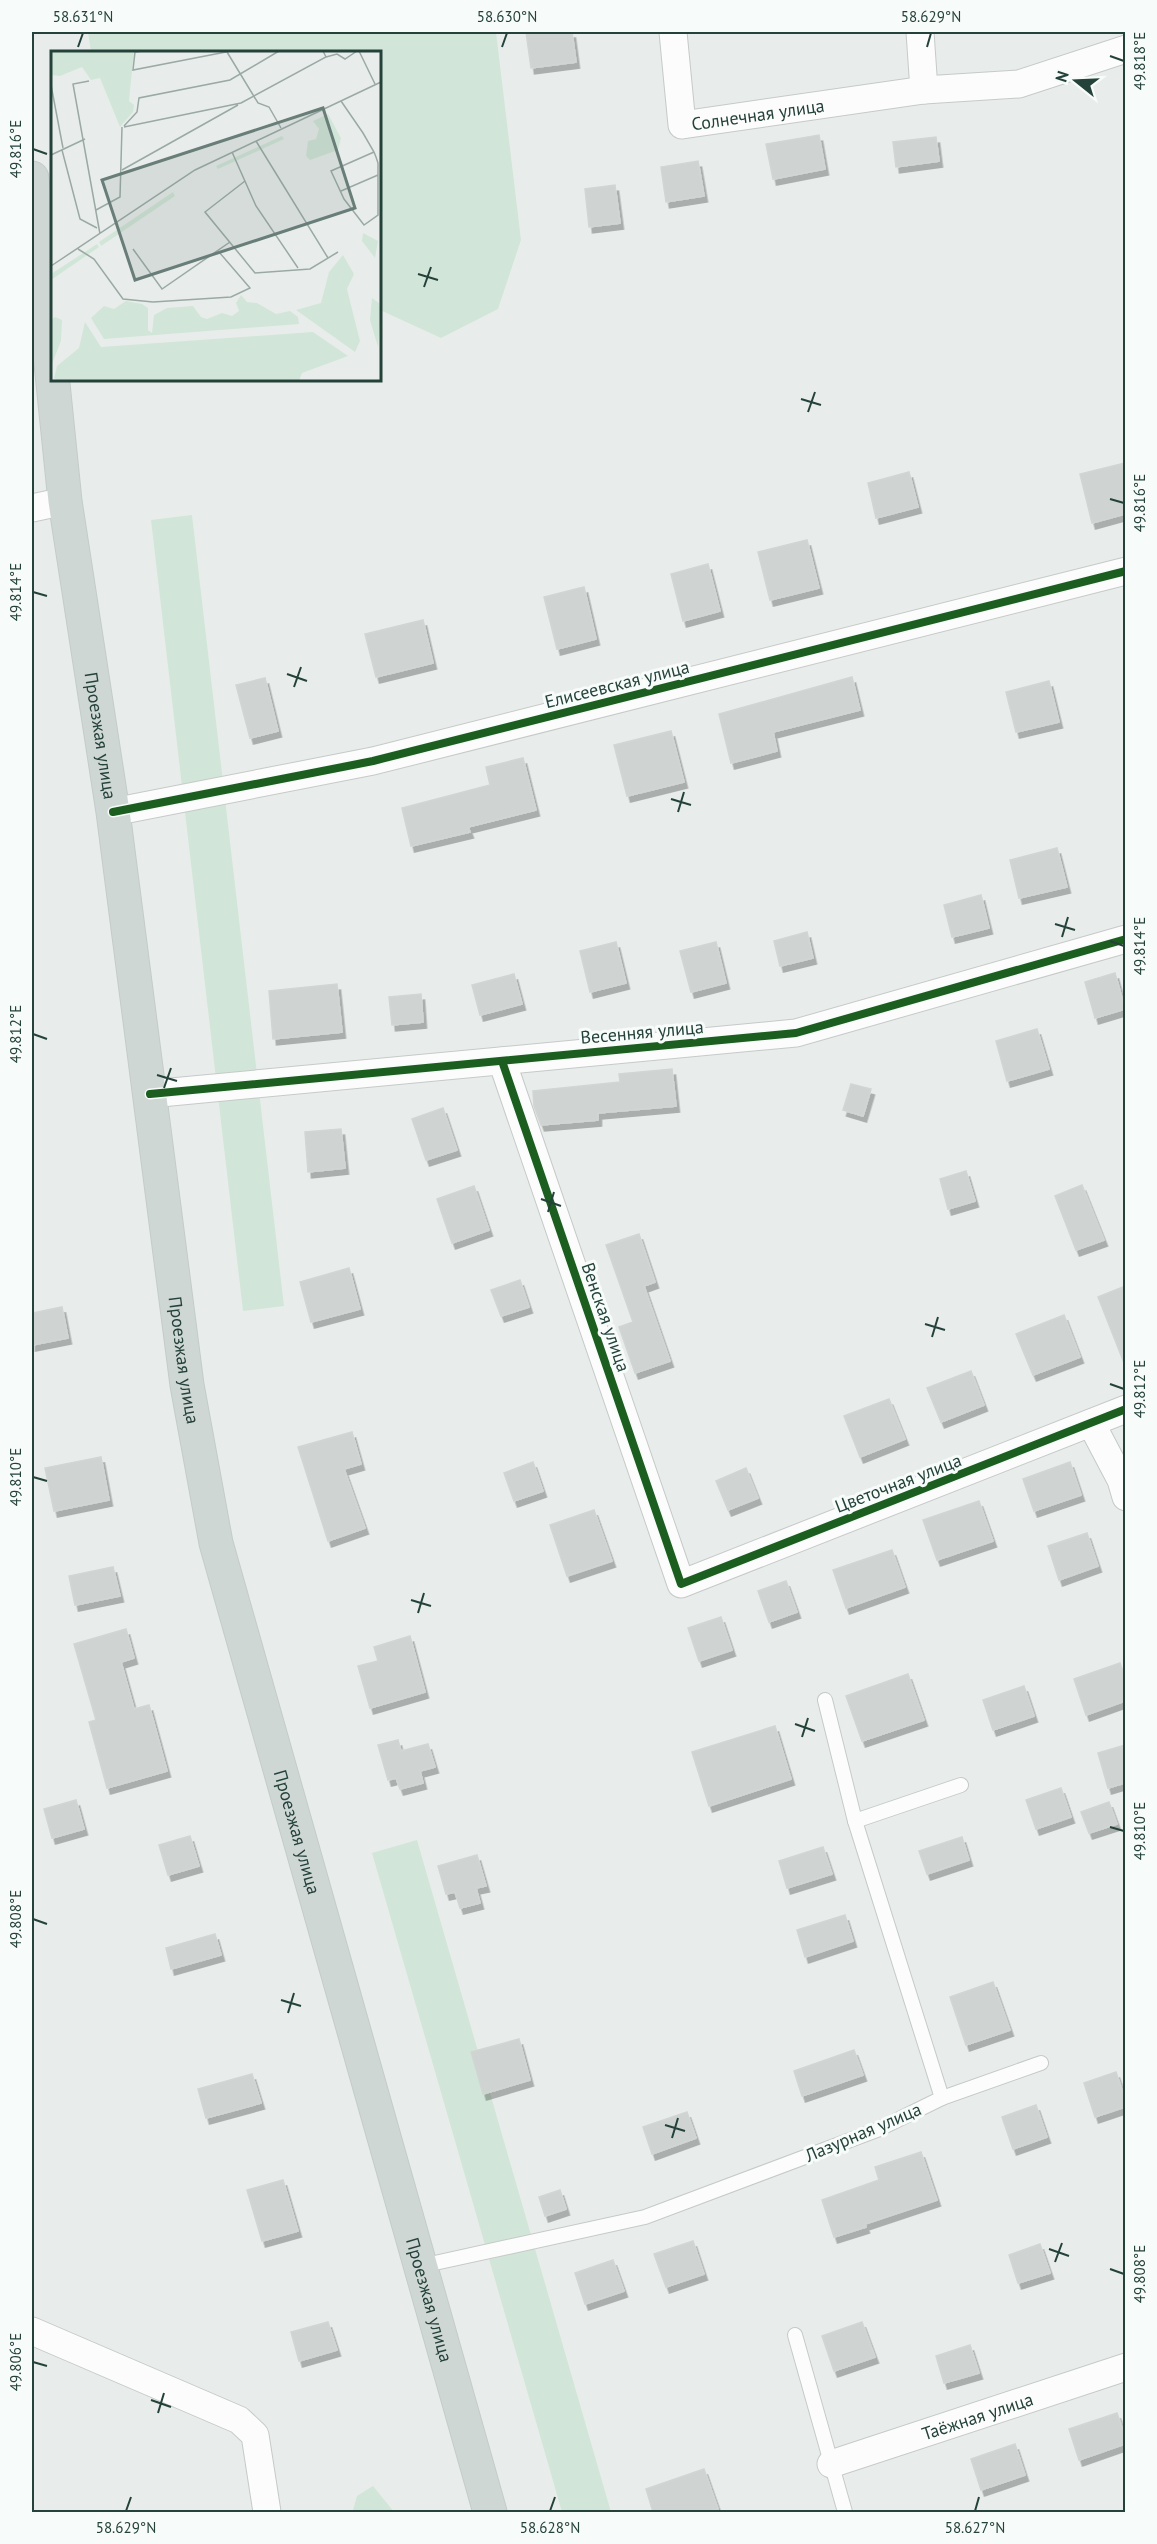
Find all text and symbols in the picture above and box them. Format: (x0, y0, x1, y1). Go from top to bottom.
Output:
text: 58.631°N (53, 7, 113, 26)
text: 58.630°N (477, 7, 537, 26)
text: 58.629°N (901, 7, 961, 26)
text: 49.818°E (1130, 32, 1149, 90)
inset map (51, 51, 381, 381)
north arrow (1046, 51, 1106, 111)
text: N (1051, 68, 1073, 84)
street label: Солнечная улица (690, 93, 826, 135)
text: 49.816°E (6, 120, 25, 178)
text: 49.816°E (1130, 474, 1149, 532)
text: 49.814°E (6, 563, 25, 621)
street label: Елисеевская улица (542, 655, 692, 713)
street label: Проезжая улица (80, 670, 122, 801)
text: 49.814°E (1130, 917, 1149, 975)
text: 49.812°E (6, 1005, 25, 1063)
street label: Весенняя улица (579, 1015, 705, 1049)
street label: Венская улица (577, 1259, 635, 1375)
street label: Проезжая улица (164, 1295, 205, 1426)
text: 49.812°E (1130, 1360, 1149, 1418)
text: 49.810°E (6, 1448, 25, 1506)
street label: Цветочная улица (831, 1448, 965, 1518)
street label: Проезжая улица (269, 1767, 326, 1897)
text: 49.810°E (1130, 1802, 1149, 1860)
text: 49.808°E (6, 1890, 25, 1948)
street label: Лазурная улица (800, 2097, 925, 2167)
street label: Проезжая улица (401, 2235, 458, 2364)
text: 49.808°E (1130, 2245, 1149, 2303)
text: 49.806°E (6, 2333, 25, 2391)
street label: Таёжная улица (919, 2387, 1036, 2445)
text: 58.629°N (96, 2518, 156, 2537)
text: 58.628°N (520, 2518, 580, 2537)
text: 58.627°N (945, 2518, 1005, 2537)

